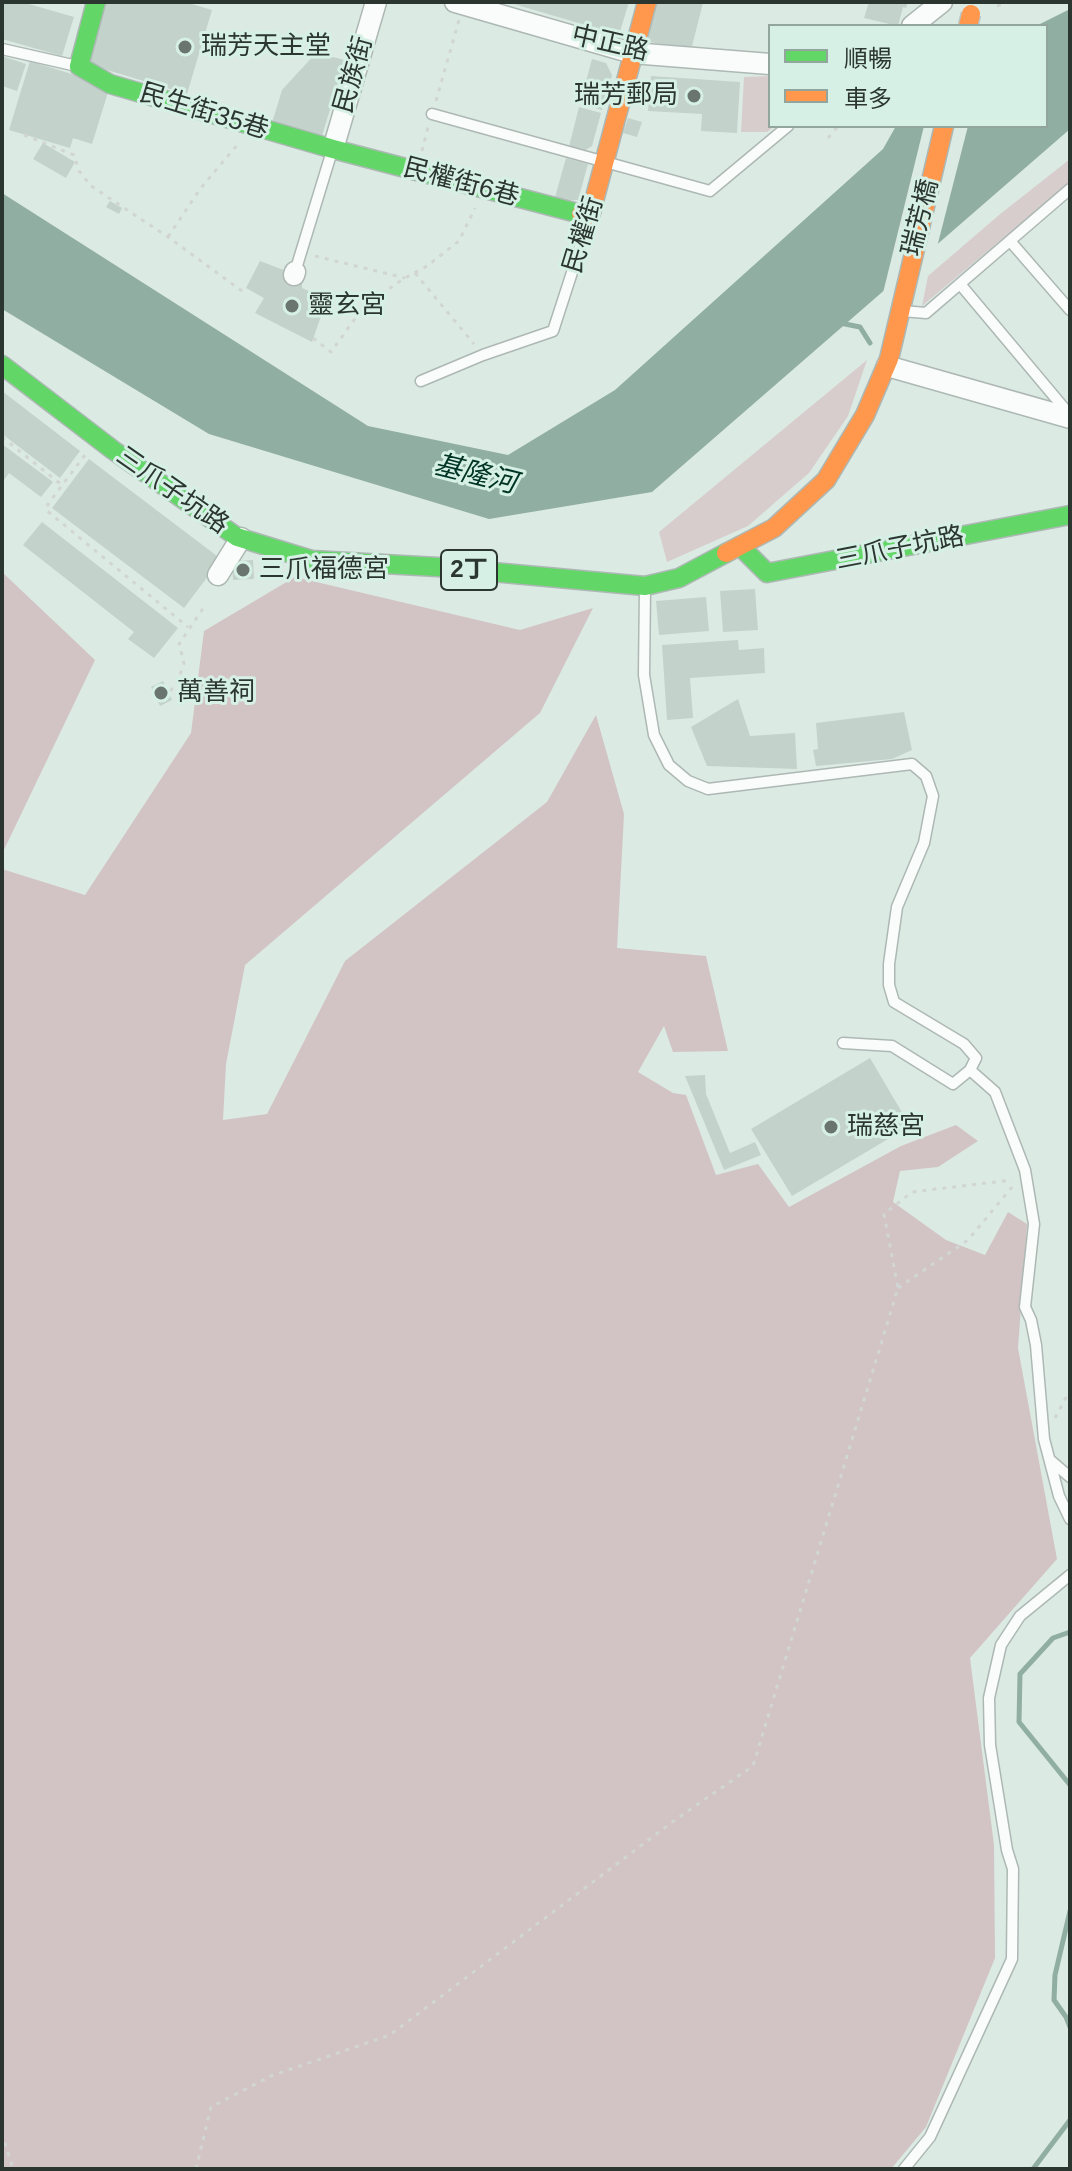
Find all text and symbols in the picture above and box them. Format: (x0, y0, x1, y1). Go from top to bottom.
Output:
street label: 中正路 (568, 20, 652, 68)
legend (768, 24, 1048, 128)
place label: 瑞芳天主堂 (201, 31, 331, 63)
street label: 民族街 (328, 33, 380, 117)
marker: 瑞芳天主堂 (176, 38, 194, 56)
text: 順暢 (844, 45, 892, 72)
street label: 民生街35巷 (136, 78, 272, 146)
place label: 瑞芳郵局 (574, 80, 678, 112)
text: 車多 (844, 85, 892, 112)
marker: 瑞芳郵局 (685, 87, 703, 105)
street label: 民權街6巷 (400, 153, 522, 213)
street label: 瑞芳橋 (896, 176, 946, 260)
street label: 民權街 (558, 193, 610, 277)
place label: 靈玄宮 (308, 290, 386, 322)
marker: 靈玄宮 (283, 297, 301, 315)
street label: 三爪子坑路 (110, 441, 234, 541)
water label: 基隆河 (430, 449, 520, 501)
street label: 三爪子坑路 (833, 521, 967, 577)
road number: 2丁 (441, 550, 497, 590)
place label: 三爪福德宮 (259, 554, 389, 586)
marker: 三爪福德宮 (234, 561, 252, 579)
place label: 萬善祠 (177, 677, 255, 709)
marker: 萬善祠 (152, 684, 170, 702)
place label: 瑞慈宮 (847, 1111, 925, 1143)
marker: 瑞慈宮 (822, 1118, 840, 1136)

